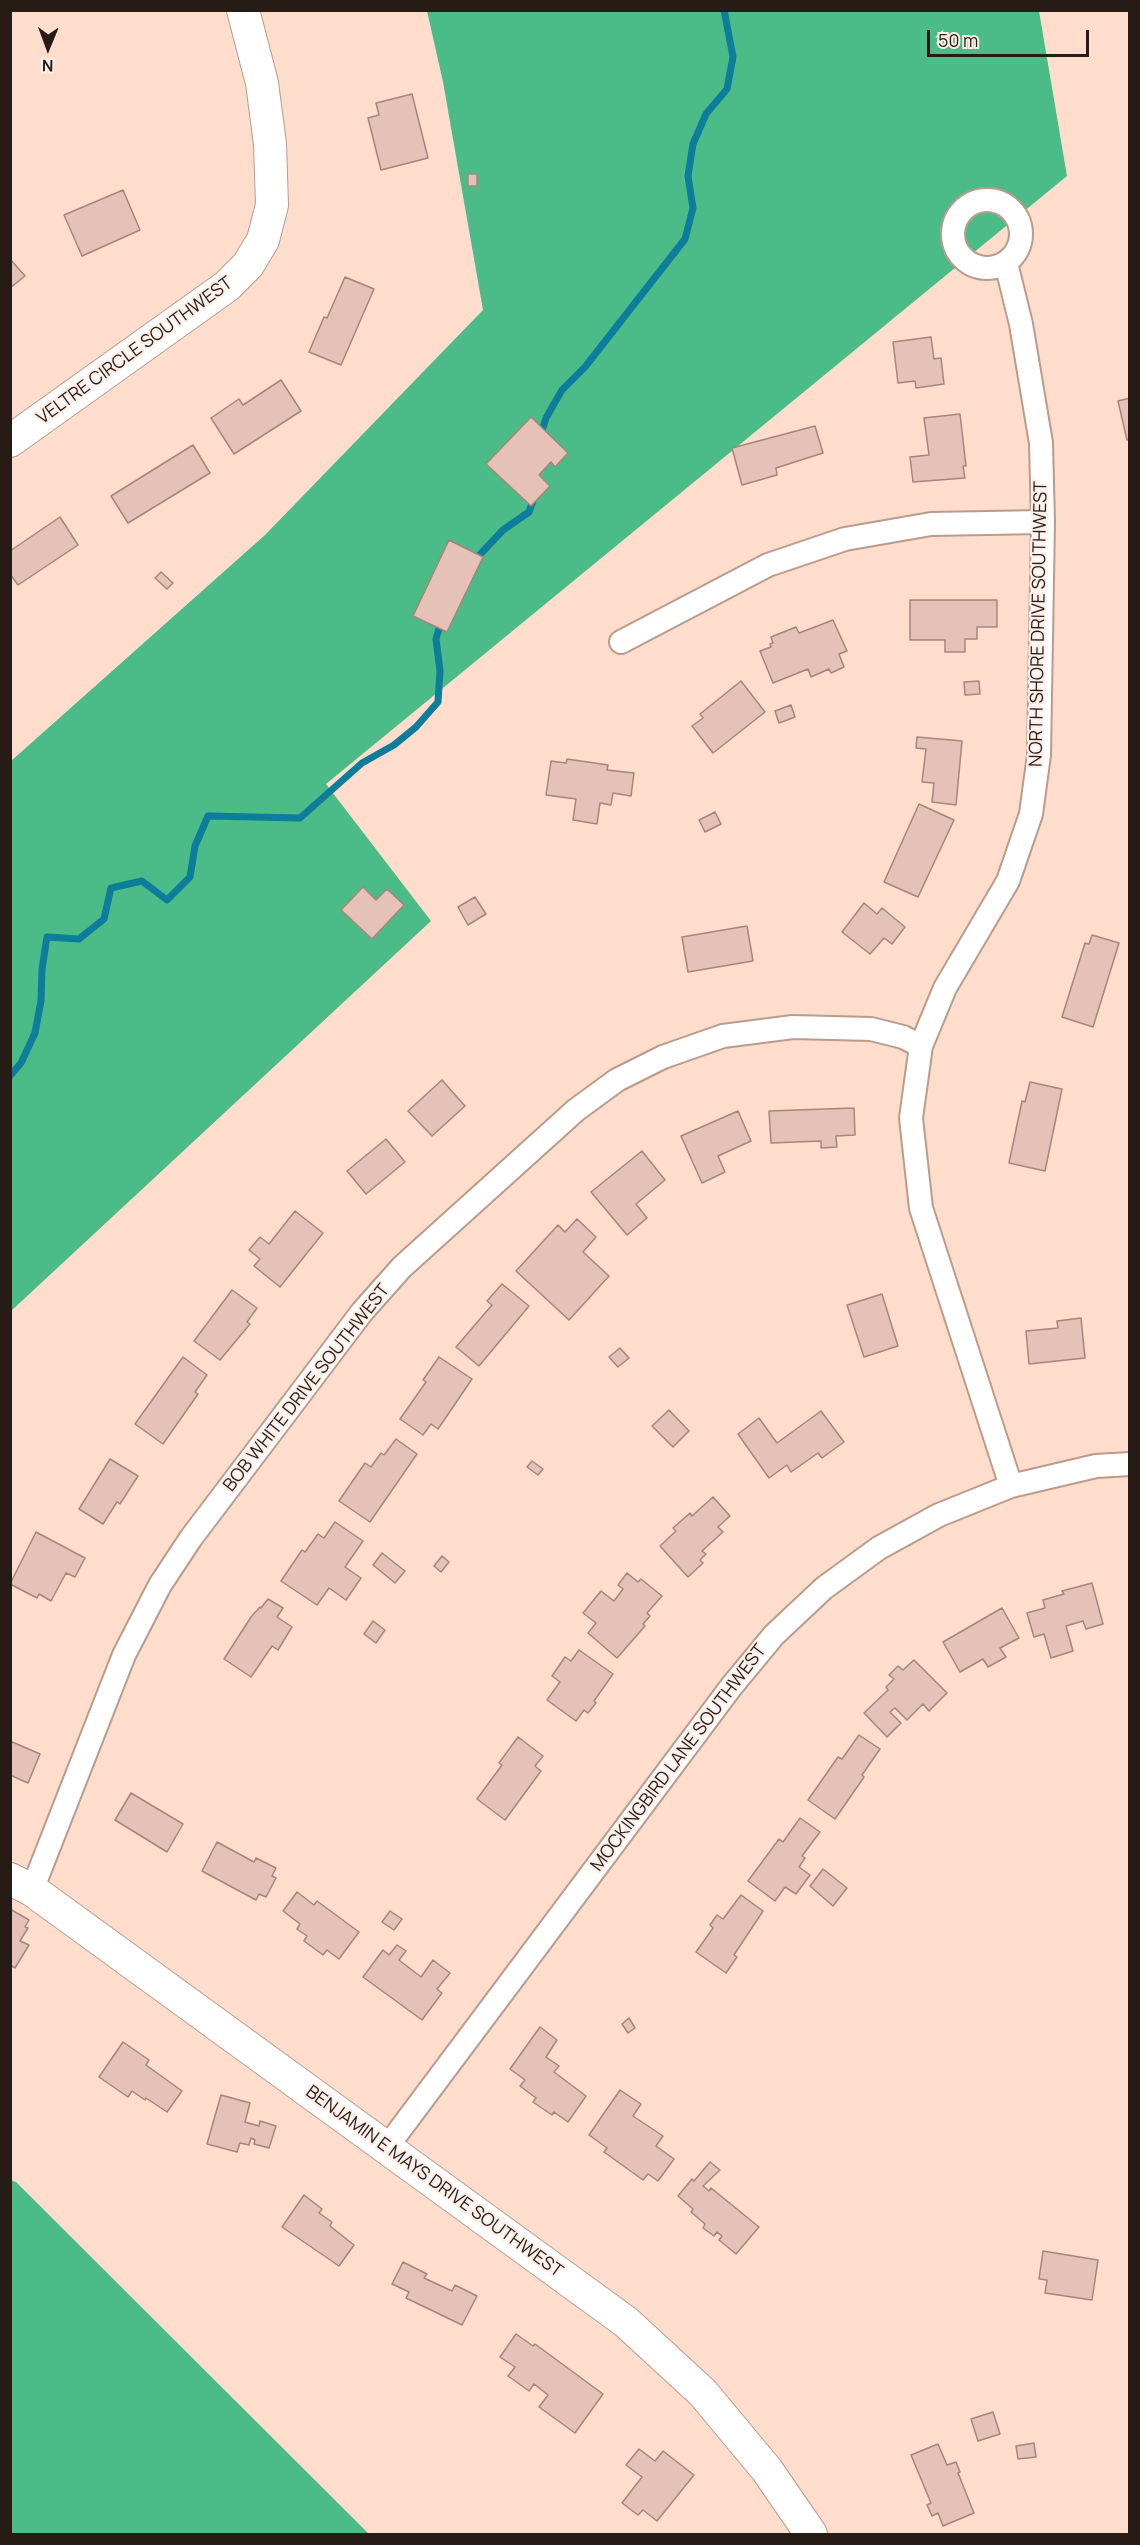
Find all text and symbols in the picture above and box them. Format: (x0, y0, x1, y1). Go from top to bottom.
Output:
north arrow (18, 18, 78, 78)
scale bar (930, 18, 1092, 56)
text: 50 m (938, 28, 978, 52)
text: N (42, 55, 54, 77)
street label: VELTRE CIRCLE SOUTHWEST (33, 273, 237, 429)
street label: NORTH SHORE DRIVE SOUTHWEST (1026, 481, 1052, 767)
street label: BOB WHITE DRIVE SOUTHWEST (219, 1280, 395, 1496)
street label: MOCKINGBIRD LANE SOUTHWEST (587, 1640, 771, 1876)
street label: BENJAMIN E MAYS DRIVE SOUTHWEST (301, 2081, 567, 2283)

